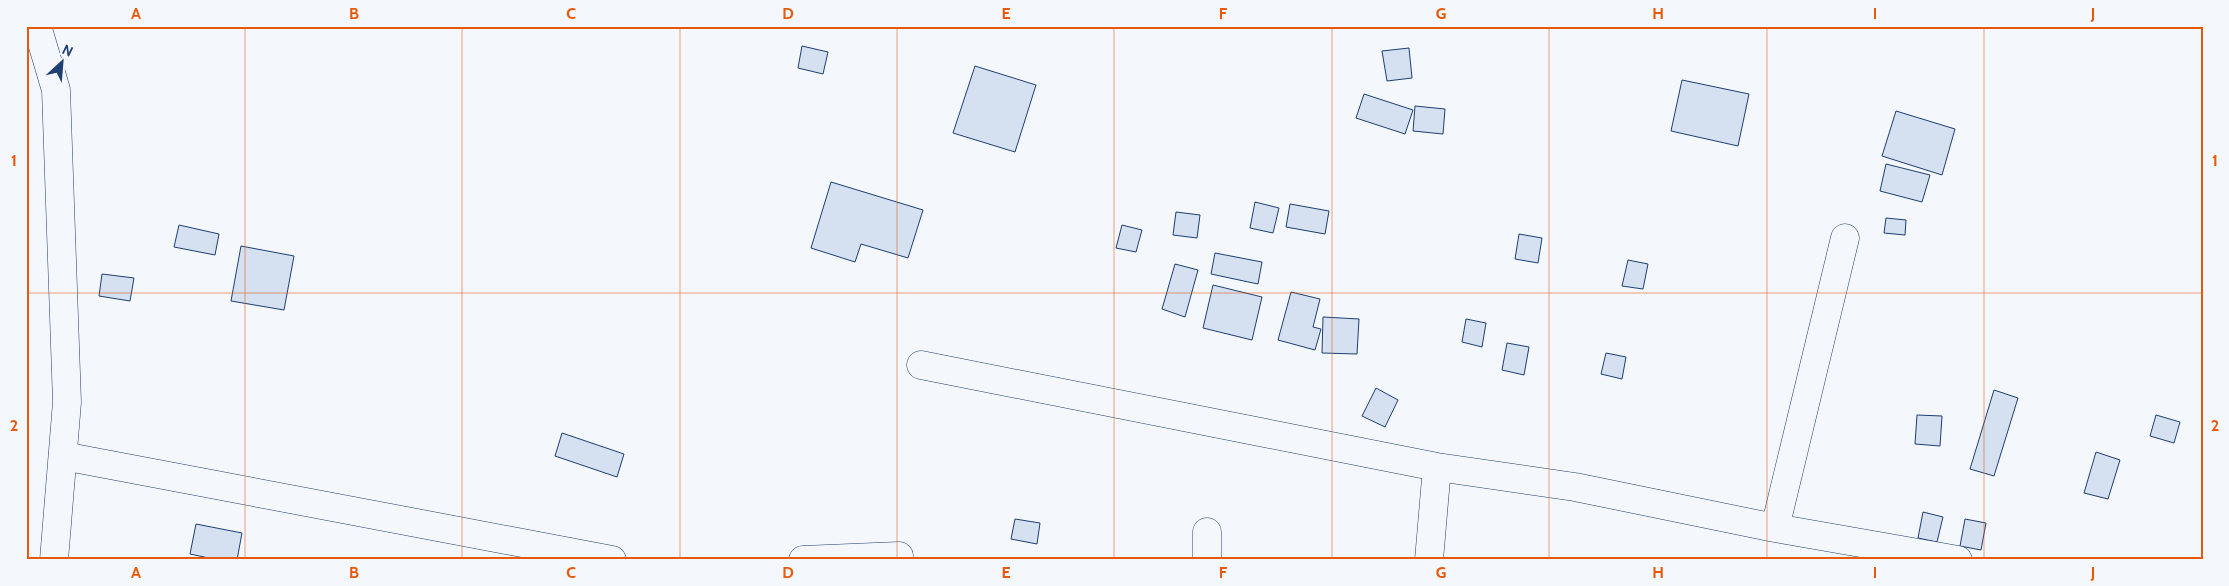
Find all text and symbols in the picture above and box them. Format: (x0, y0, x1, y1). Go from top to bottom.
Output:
text: A (131, 4, 141, 23)
text: B (349, 4, 359, 23)
text: C (566, 4, 576, 23)
text: D (782, 4, 794, 23)
text: E (1001, 4, 1011, 23)
text: F (1219, 4, 1228, 23)
text: G (1436, 4, 1446, 23)
text: H (1652, 4, 1664, 23)
text: I (1873, 4, 1877, 23)
text: J (2090, 4, 2095, 23)
north arrow (38, 38, 88, 88)
text: N (59, 40, 76, 61)
text: 1 (11, 151, 17, 170)
text: 1 (2212, 151, 2218, 170)
text: 2 (10, 416, 18, 435)
text: 2 (2211, 416, 2219, 435)
text: A (131, 563, 141, 582)
text: B (349, 563, 359, 582)
text: C (566, 563, 576, 582)
text: D (782, 563, 794, 582)
text: E (1001, 563, 1011, 582)
text: F (1219, 563, 1228, 582)
text: G (1436, 563, 1446, 582)
text: H (1652, 563, 1664, 582)
text: I (1873, 563, 1877, 582)
text: J (2090, 563, 2095, 582)

